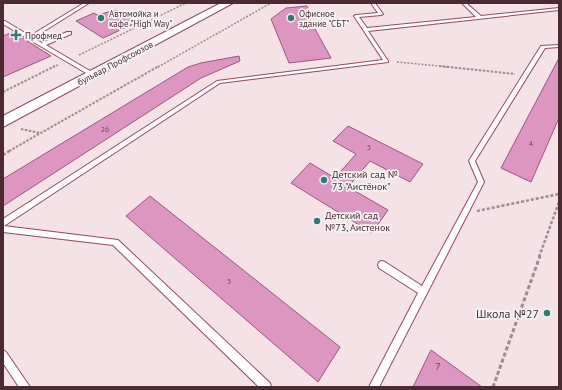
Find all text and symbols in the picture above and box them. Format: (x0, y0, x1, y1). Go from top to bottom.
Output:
place label: Автомойка и кафе "High Way" (109, 8, 172, 29)
place label: Офисное здание "СБТ" (299, 8, 349, 29)
marker: Автомойка и кафе "High Way" (96, 13, 106, 23)
marker: Офисное здание "СБТ" (286, 13, 296, 23)
marker: Профмед (10, 29, 22, 41)
place label: Профмед (25, 30, 62, 41)
street label: бульвар Профсоюзов (75, 38, 155, 88)
house number: 26 (101, 124, 109, 134)
house number: 4 (529, 138, 534, 148)
house number: 5 (367, 142, 371, 152)
place label: Детский сад № 73 "Аистёнок" (332, 168, 398, 193)
marker: Детский сад № 73 "Аистёнок" (319, 175, 329, 185)
place label: Детский сад №73, Аистенок (325, 209, 390, 234)
marker: Детский сад №73, Аистенок (312, 216, 322, 226)
house number: 3 (227, 276, 231, 286)
place label: Школа №27 (476, 306, 539, 321)
marker: Школа №27 (542, 308, 552, 318)
house number: 7 (435, 360, 441, 373)

